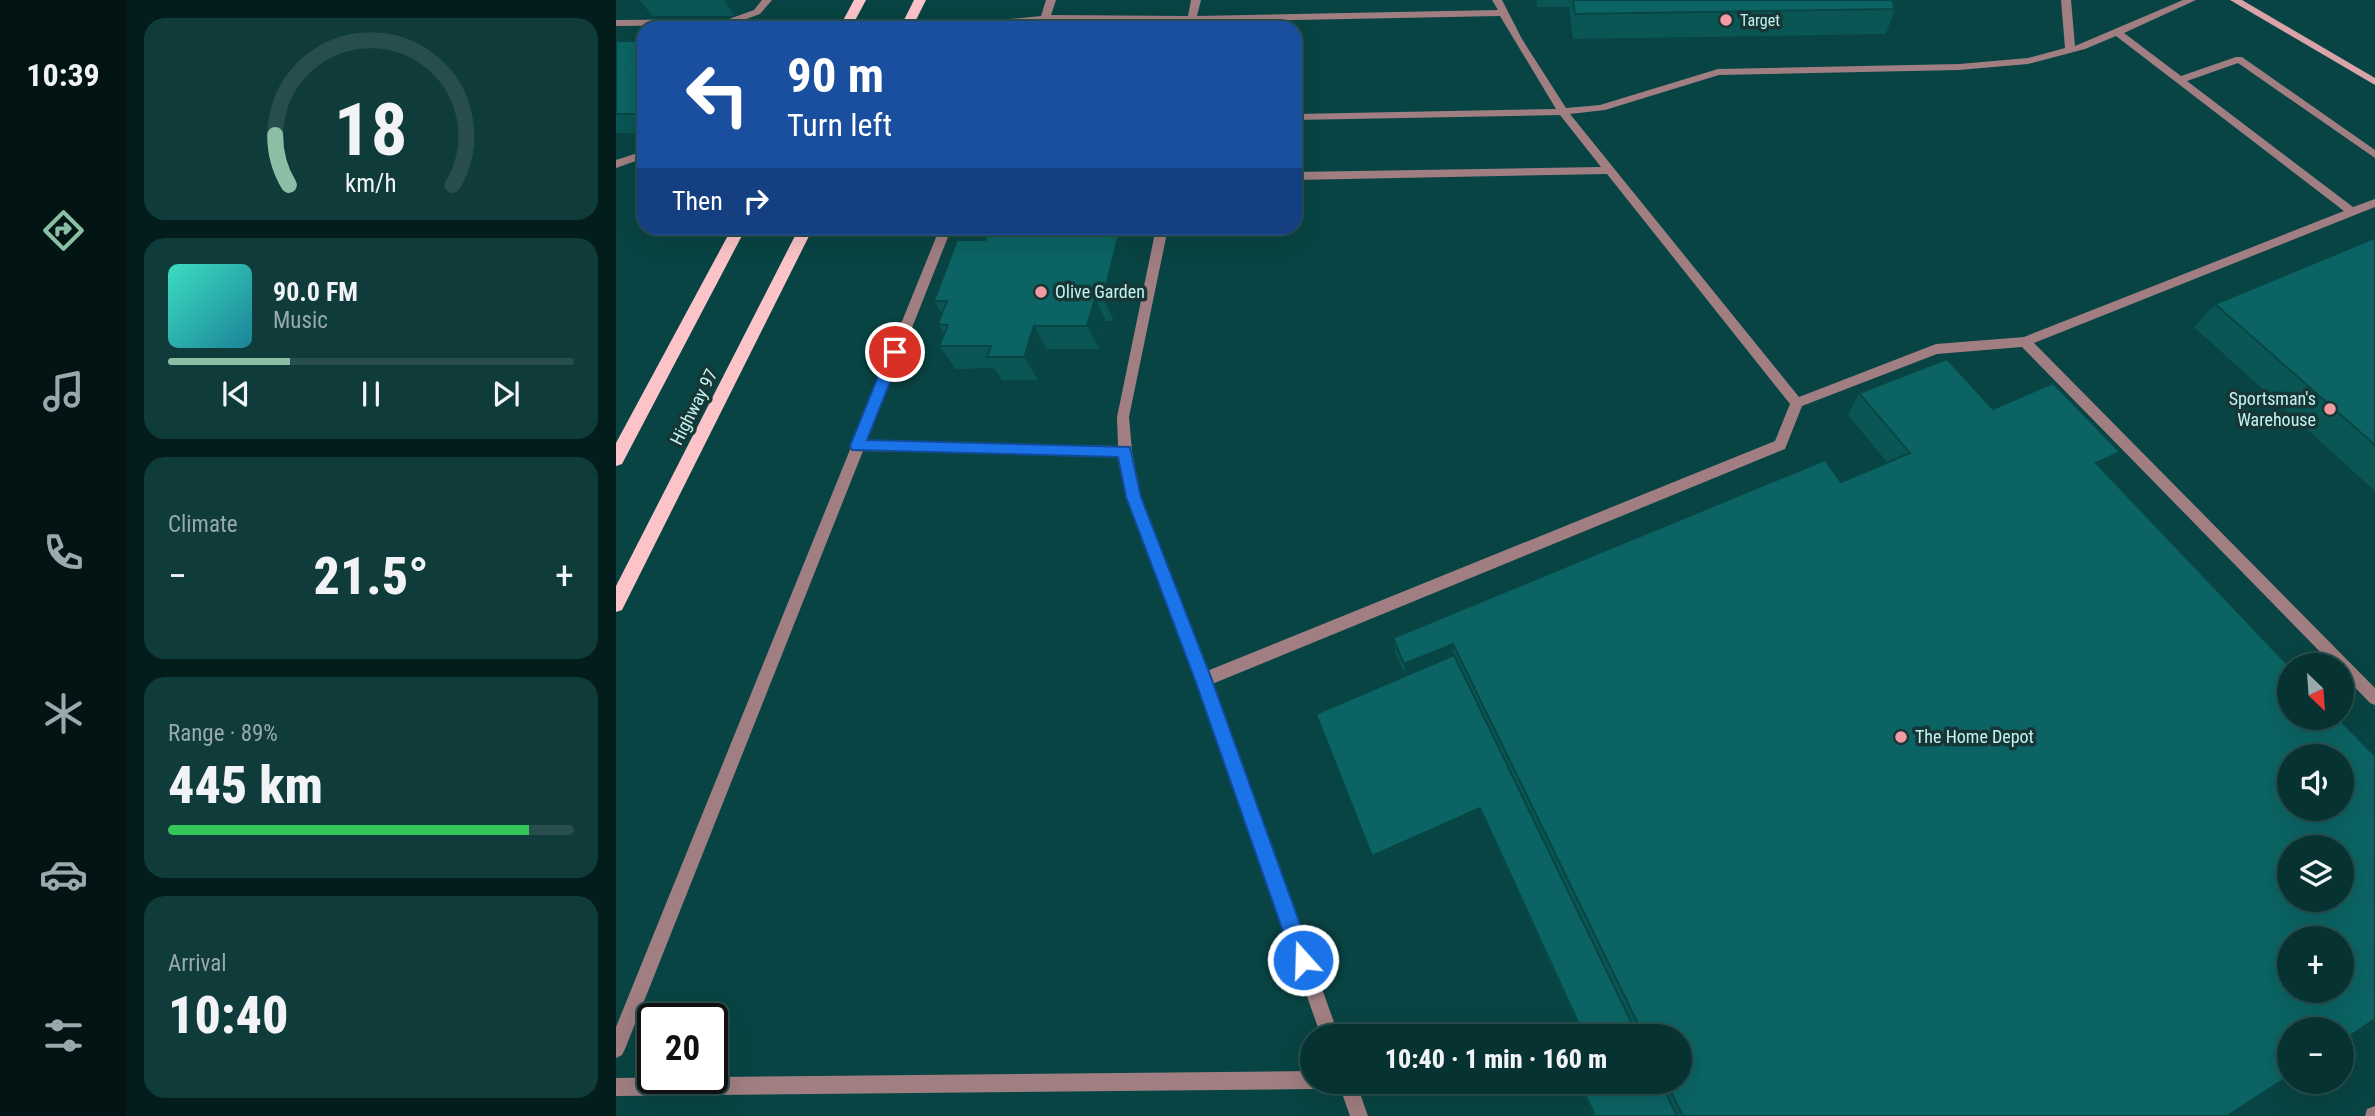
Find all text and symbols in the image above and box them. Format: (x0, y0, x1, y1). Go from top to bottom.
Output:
place label: Target (1740, 11, 1780, 30)
marker: Target (1718, 12, 1734, 28)
text: 90 m (787, 47, 884, 104)
icon: left (672, 49, 763, 140)
text: 10:39 (26, 56, 100, 94)
text: 18 (334, 87, 408, 173)
text: Turn left (787, 106, 892, 144)
text: km/h (345, 169, 397, 198)
icon: right (737, 182, 775, 220)
text: Then (672, 186, 723, 216)
icon: directions (39, 206, 88, 255)
text: 90.0 FM (273, 277, 358, 307)
place label: Olive Garden (1055, 281, 1145, 302)
marker: Olive Garden (1033, 284, 1049, 300)
text: Music (273, 307, 328, 334)
pin (865, 322, 925, 382)
icon: arrive (876, 333, 914, 371)
street label: Highway 97 (665, 365, 722, 448)
icon: music (39, 367, 88, 416)
icon: previous (217, 375, 255, 413)
icon: pause (352, 375, 390, 413)
icon: next (487, 375, 525, 413)
place label: Sportsman's Warehouse (2229, 388, 2316, 430)
marker: Sportsman's Warehouse (2322, 401, 2338, 417)
text: Climate (168, 511, 238, 538)
icon: phone (39, 528, 88, 577)
text: 21.5° (313, 546, 429, 607)
text: − (168, 554, 187, 598)
text: + (555, 554, 574, 598)
north arrow (2277, 653, 2354, 730)
map controls (2277, 653, 2354, 1094)
icon: climate (39, 689, 88, 738)
text: Range · 89% (168, 720, 278, 747)
place label: The Home Depot (1915, 726, 2034, 747)
marker: The Home Depot (1893, 729, 1909, 745)
button: sound (2277, 744, 2354, 821)
text: 445 km (168, 755, 323, 816)
button: layers (2277, 835, 2354, 912)
icon: car (39, 850, 88, 899)
position arrow (1266, 923, 1340, 997)
button: + (2277, 926, 2354, 1003)
text: Arrival (168, 950, 227, 977)
text: 10:40 (168, 985, 288, 1046)
speed limit sign: 20 (637, 1003, 728, 1094)
icon: filters (39, 1011, 88, 1060)
button: − (2277, 1017, 2354, 1094)
text: 10:40 · 1 min · 160 m (1385, 1044, 1607, 1074)

